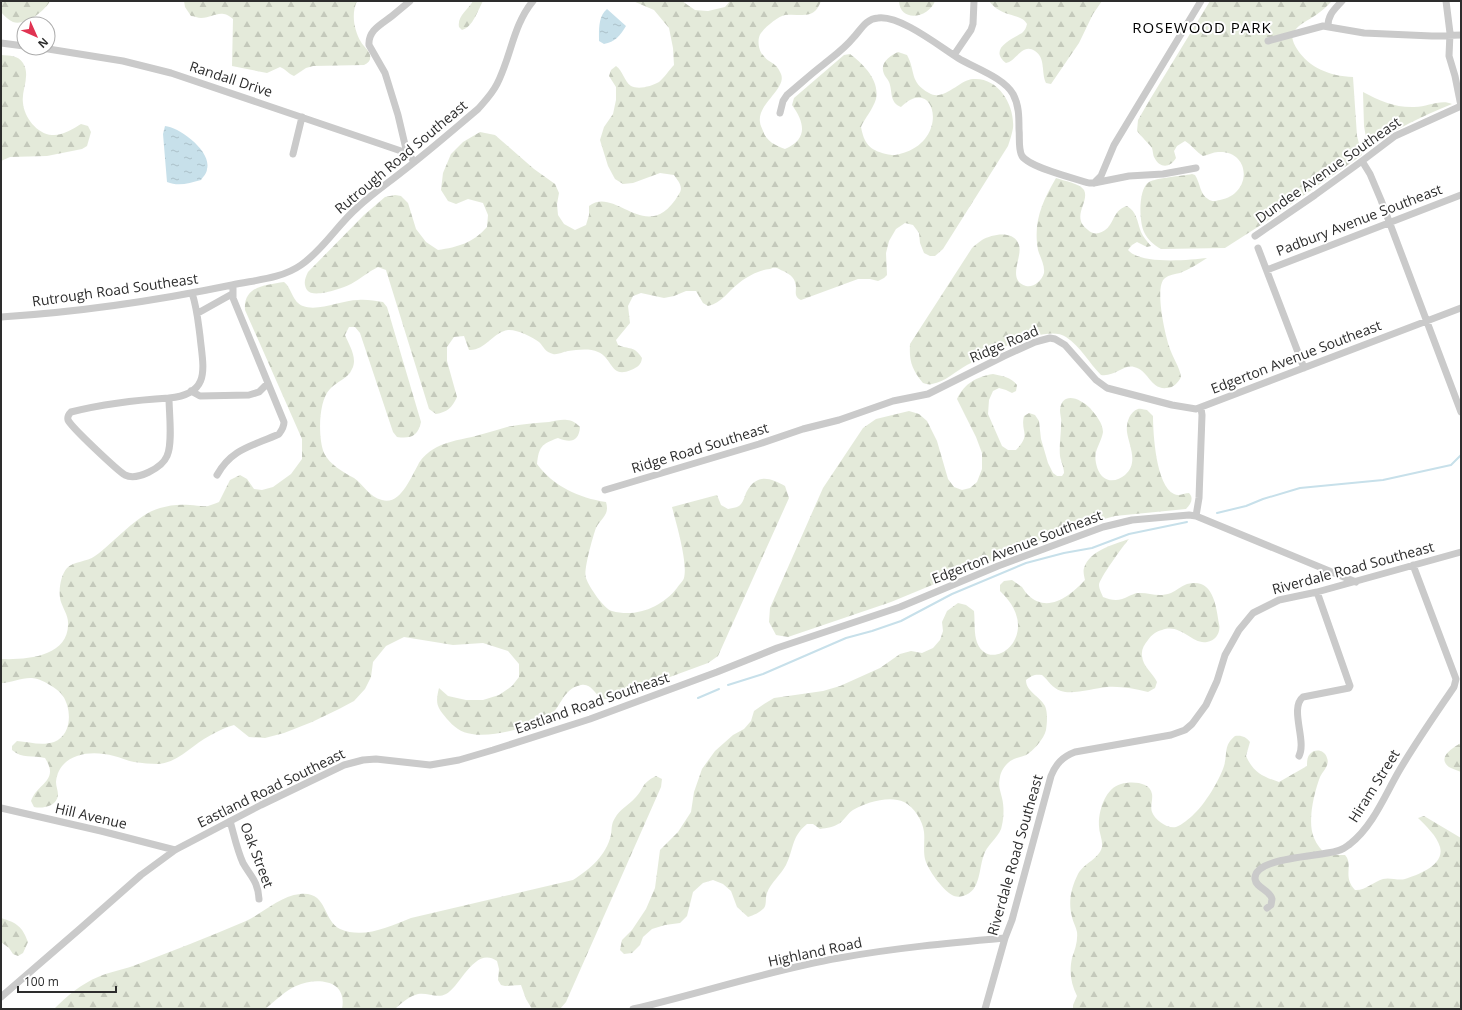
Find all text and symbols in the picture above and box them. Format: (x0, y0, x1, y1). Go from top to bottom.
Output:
north arrow (16, 16, 56, 56)
district label: ROSEWOOD PARK (1132, 17, 1272, 37)
text: N (35, 35, 52, 52)
street label: Randall Drive (187, 56, 275, 101)
street label: Rutrough Road Southeast (330, 96, 471, 218)
street label: Dundee Avenue Southeast (1251, 112, 1404, 227)
street label: Padbury Avenue Southeast (1273, 179, 1444, 260)
street label: Rutrough Road Southeast (31, 268, 199, 311)
street label: Edgerton Avenue Southeast (1208, 315, 1384, 398)
street label: Ridge Road (966, 320, 1041, 367)
street label: Ridge Road Southeast (629, 418, 771, 477)
street label: Edgerton Avenue Southeast (929, 505, 1105, 588)
street label: Riverdale Road Southeast (1270, 537, 1436, 598)
street label: Eastland Road Southeast (512, 667, 671, 738)
street label: Eastland Road Southeast (194, 744, 348, 832)
street label: Hiram Street (1344, 745, 1404, 826)
street label: Riverdale Road Southeast (982, 772, 1047, 938)
street label: Hill Avenue (53, 798, 129, 833)
street label: Oak Street (236, 819, 279, 890)
street label: Highland Road (766, 932, 864, 971)
scale bar (18, 968, 116, 994)
text: 100 m (24, 973, 59, 990)

